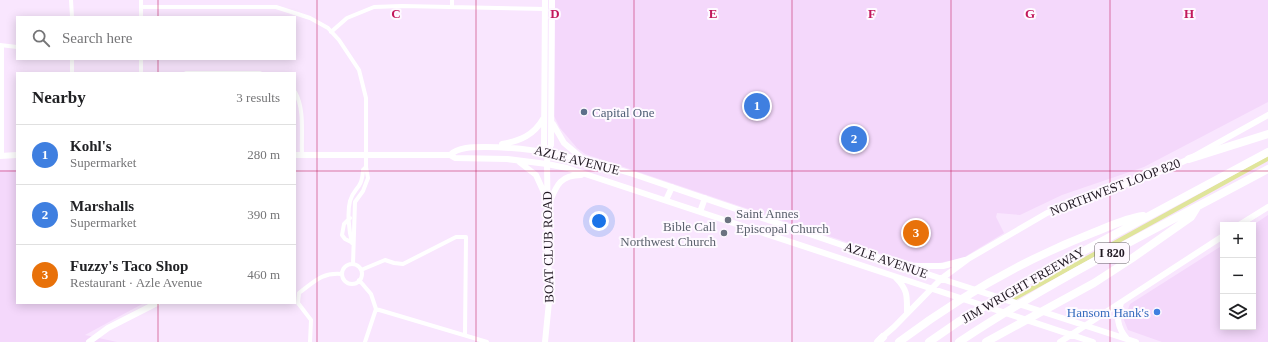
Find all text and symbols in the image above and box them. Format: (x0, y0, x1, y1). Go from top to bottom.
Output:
text: C (391, 6, 401, 21)
text: D (550, 6, 560, 21)
text: E (709, 6, 717, 21)
text: F (868, 6, 876, 21)
text: G (1025, 6, 1035, 21)
text: H (1184, 6, 1194, 21)
search box (16, 16, 296, 60)
icon: search (30, 27, 52, 49)
text: Search here (62, 30, 132, 46)
text: Nearby (32, 88, 86, 107)
text: 3 results (236, 90, 280, 105)
pin: 1 (744, 91, 770, 121)
place label: Capital One (592, 105, 655, 120)
marker: Capital One (579, 107, 589, 117)
pin: 2 (841, 124, 867, 154)
text: Kohl's (70, 138, 112, 154)
street label: AZLE AVENUE (533, 142, 621, 178)
text: 1 (42, 147, 48, 162)
text: 280 m (247, 147, 280, 162)
text: Supermarket (70, 155, 136, 170)
street label: NORTHWEST LOOP 820 (1048, 155, 1182, 219)
street label: BOAT CLUB ROAD (540, 191, 556, 303)
text: Marshalls (70, 198, 134, 214)
place label: Saint Annes Episcopal Church (736, 206, 829, 236)
text: 2 (42, 207, 48, 222)
text: 390 m (247, 207, 280, 222)
your location (589, 211, 609, 231)
text: Supermarket (70, 215, 136, 230)
marker: Saint Annes Episcopal Church (723, 215, 733, 225)
pin: 3 (903, 218, 929, 248)
place label: Bible Call Northwest Church (620, 219, 716, 249)
map controls (1220, 222, 1256, 330)
button: + (1220, 222, 1256, 258)
marker: Bible Call Northwest Church (719, 228, 729, 238)
street label: AZLE AVENUE (842, 239, 930, 281)
street label: JIM WRIGHT FREEWAY (959, 243, 1088, 326)
road number: I 820 (1095, 243, 1129, 263)
text: Fuzzy's Taco Shop (70, 258, 188, 274)
button: − (1220, 258, 1256, 294)
text: 3 (42, 267, 48, 282)
text: 460 m (247, 267, 280, 282)
text: Restaurant · Azle Avenue (70, 275, 202, 290)
button: layers (1220, 294, 1256, 330)
place label: Hansom Hank's (1067, 305, 1149, 320)
marker: Hansom Hank's (1152, 307, 1162, 317)

